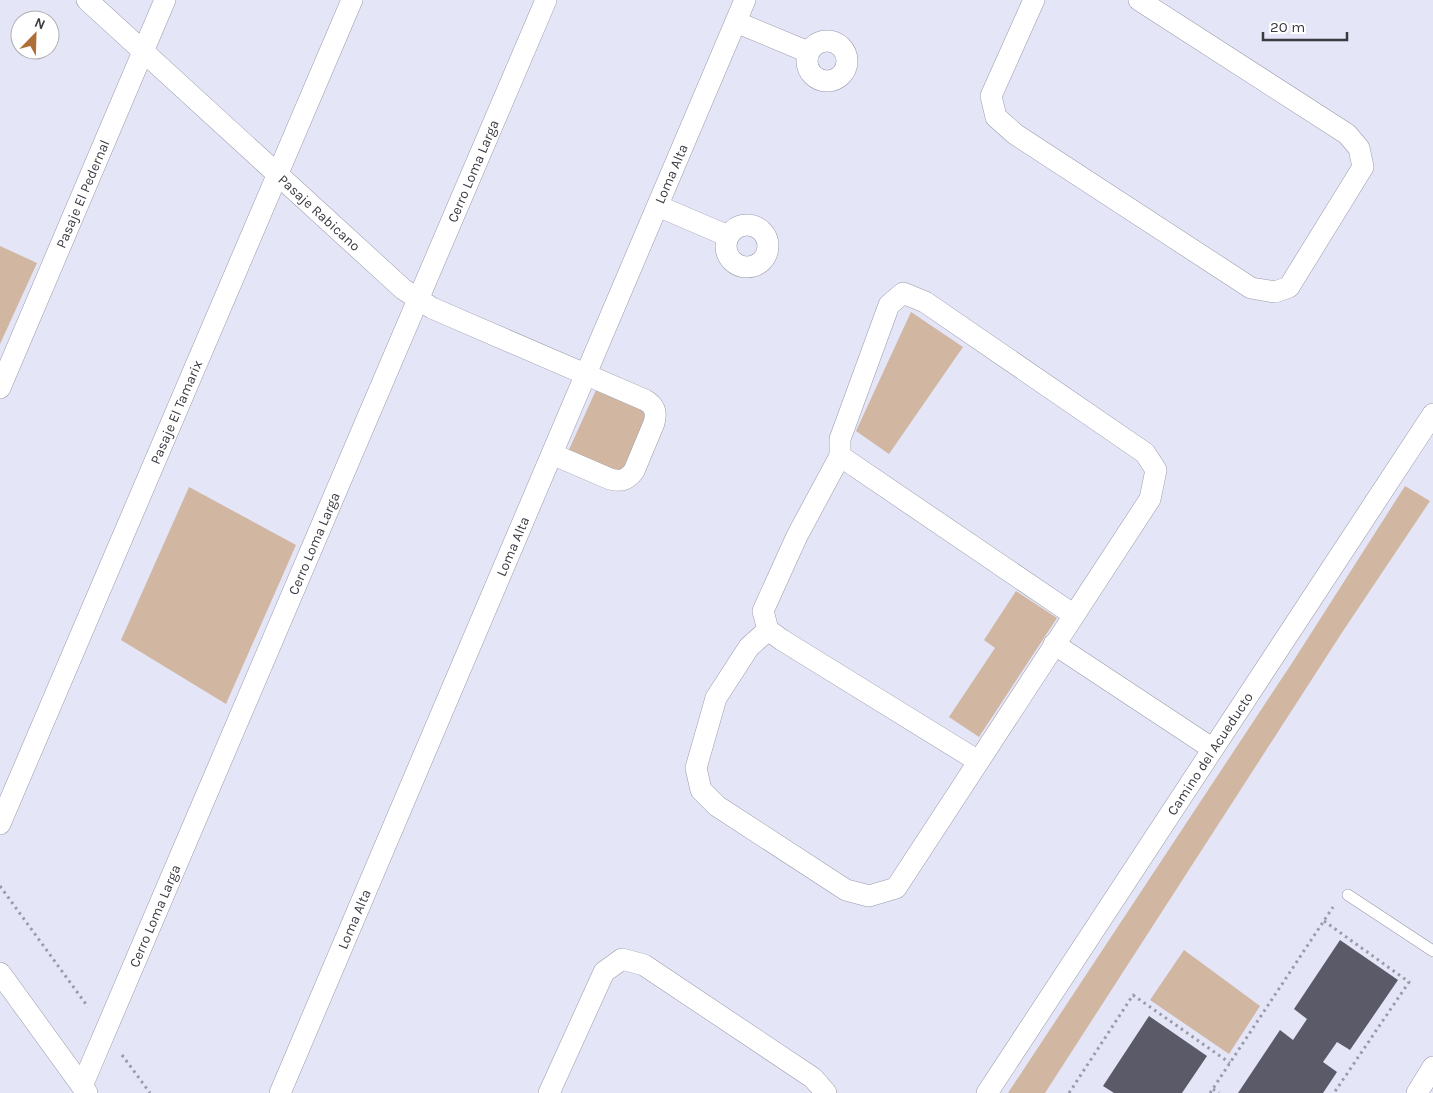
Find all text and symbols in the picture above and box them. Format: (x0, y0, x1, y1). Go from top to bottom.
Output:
north arrow (10, 10, 60, 60)
scale bar (1263, 10, 1347, 42)
text: N (32, 14, 48, 33)
text: 20 m (1270, 18, 1305, 36)
street label: Cerro Loma Larga (444, 117, 503, 225)
street label: Pasaje El Pedernal (52, 137, 114, 251)
street label: Loma Alta (651, 141, 692, 206)
street label: Pasaje Rabicano (275, 171, 364, 255)
street label: Pasaje El Tamarix (147, 358, 206, 467)
street label: Cerro Loma Larga (285, 490, 344, 598)
street label: Loma Alta (493, 514, 533, 579)
street label: Camino del Acueducto (1164, 689, 1257, 819)
street label: Cerro Loma Larga (126, 862, 185, 970)
street label: Loma Alta (334, 887, 375, 952)

